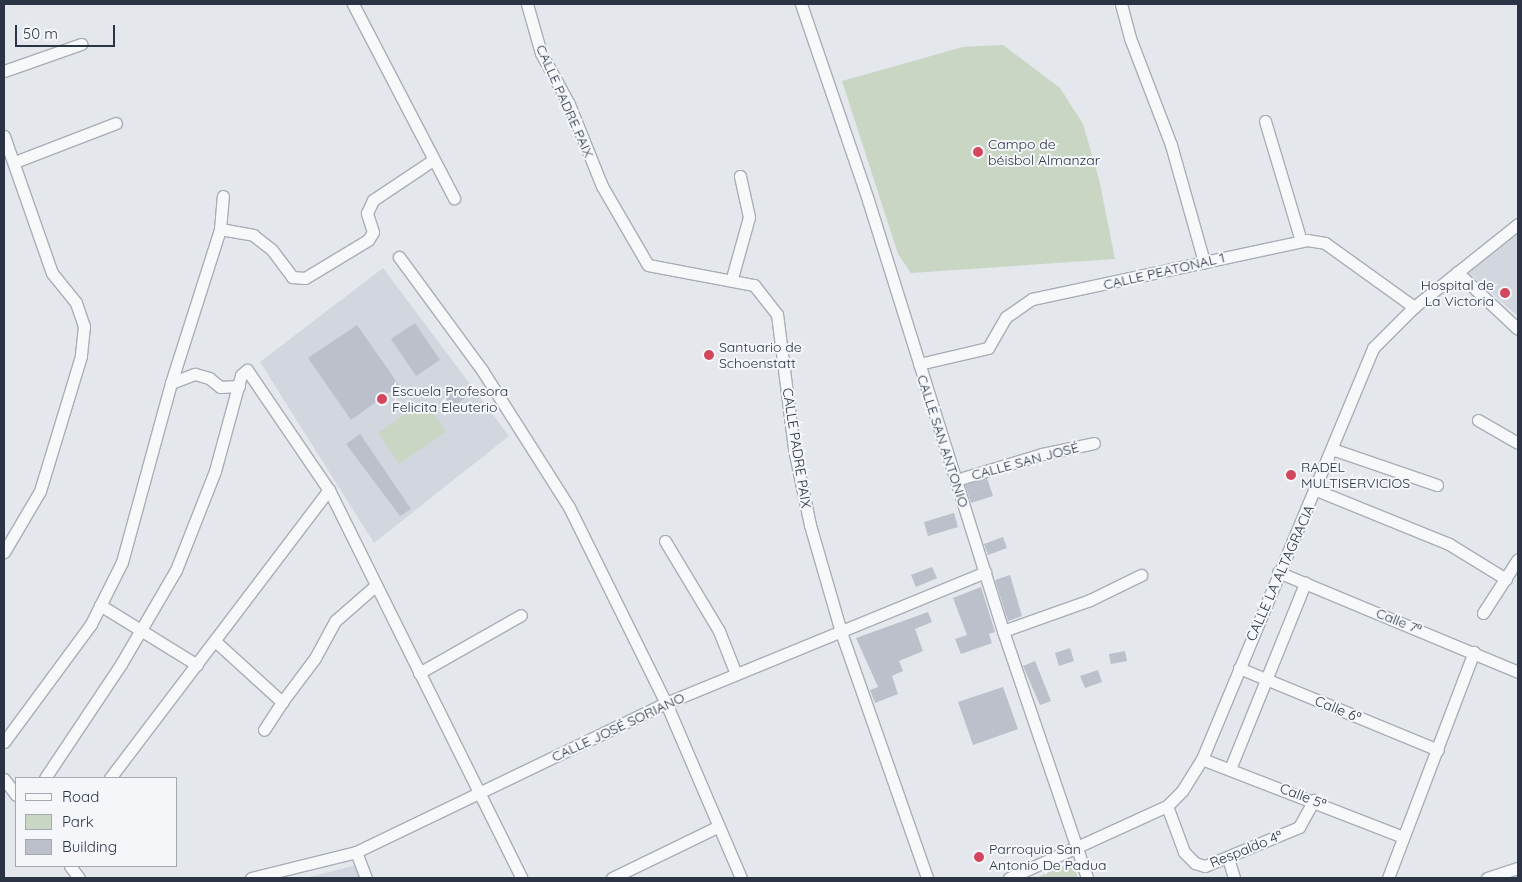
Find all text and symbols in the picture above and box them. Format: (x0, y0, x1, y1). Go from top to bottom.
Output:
scale bar (18, 15, 118, 47)
text: 50 m (23, 24, 58, 43)
street label: CALLE PADRE PAIX (533, 42, 597, 160)
place label: Campo de béisbol Almanzar (988, 136, 1100, 168)
marker: Campo de béisbol Almanzar (972, 146, 984, 158)
street label: CALLE PEATONAL 1 (1102, 249, 1226, 293)
place label: Hospital de La Victoria (1421, 277, 1494, 310)
marker: Hospital de La Victoria (1498, 286, 1512, 300)
place label: Santuario de Schoenstatt (719, 339, 802, 372)
marker: Santuario de Schoenstatt (703, 349, 715, 361)
street label: CALLE SAN ANTONIO (914, 373, 972, 509)
place label: Escuela Profesora Felicita Eleuterio (392, 383, 508, 416)
street label: CALLE PADRE PAIX (779, 387, 815, 509)
marker: Escuela Profesora Felicita Eleuterio (376, 393, 388, 405)
street label: CALLE SAN JOSÉ (970, 439, 1080, 483)
place label: RADEL MULTISERVICIOS (1301, 459, 1410, 492)
marker: RADEL MULTISERVICIOS (1285, 469, 1297, 481)
street label: CALLE LA ALTAGRACIA (1242, 502, 1318, 644)
street label: Calle 7ª (1374, 604, 1424, 638)
street label: CALLE JOSÉ SORIANO (549, 689, 687, 765)
street label: Calle 6ª (1313, 692, 1363, 726)
legend (15, 777, 178, 867)
street label: Calle 5ª (1277, 780, 1329, 812)
text: Road (62, 787, 99, 806)
text: Park (62, 812, 94, 831)
street label: Respaldo 4ª (1207, 827, 1285, 871)
text: Building (62, 837, 117, 856)
place label: Parroquia San Antonio De Padua (989, 841, 1106, 874)
marker: Parroquia San Antonio De Padua (973, 851, 985, 863)

